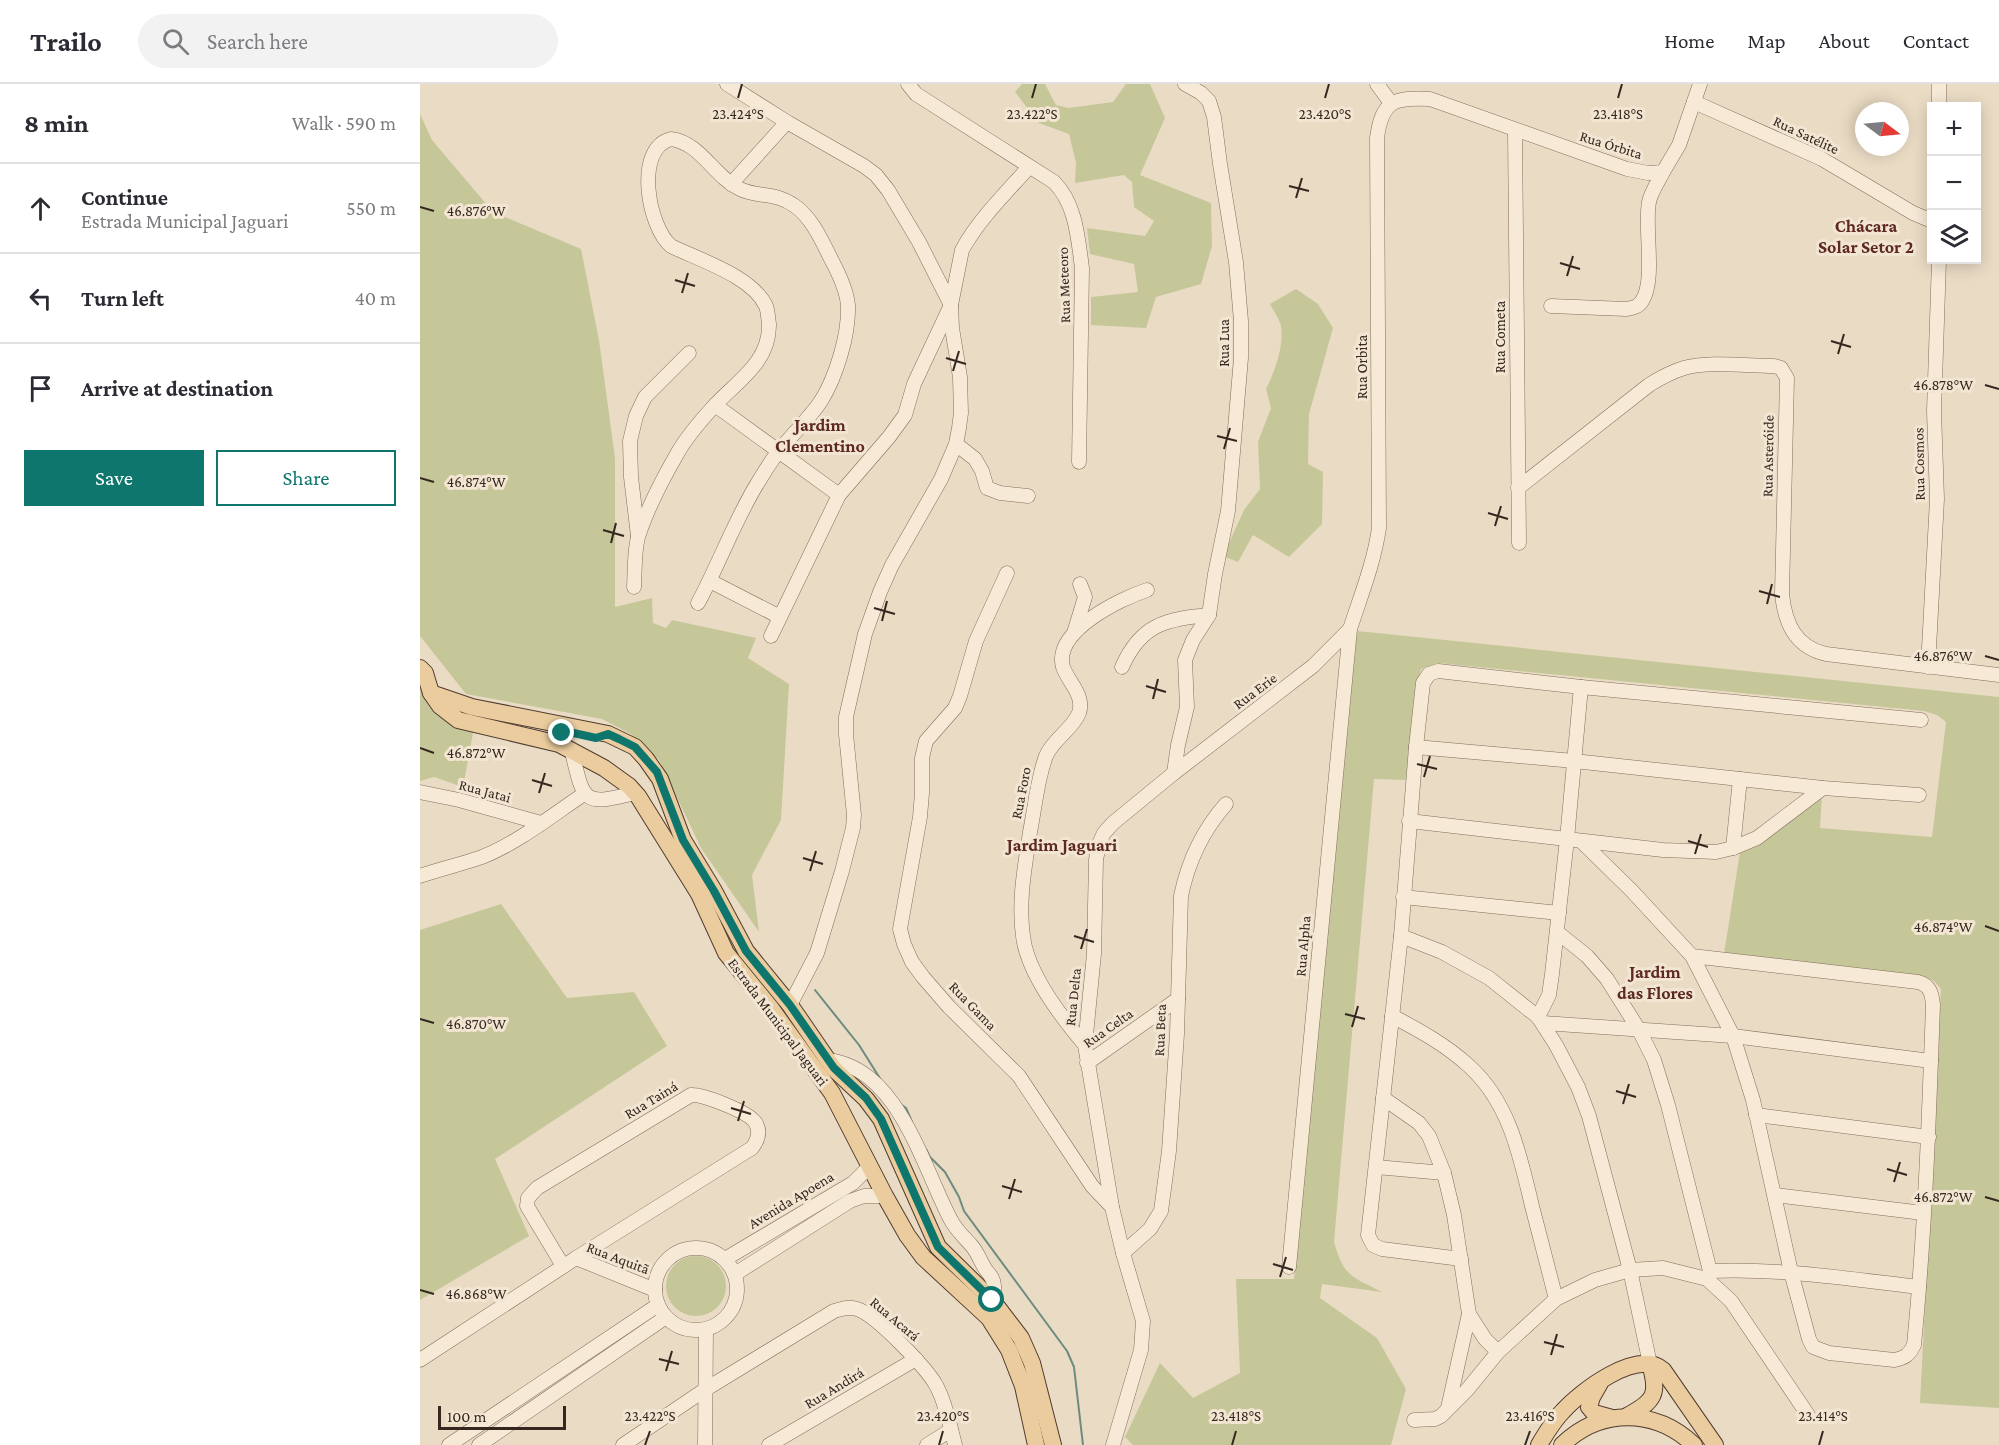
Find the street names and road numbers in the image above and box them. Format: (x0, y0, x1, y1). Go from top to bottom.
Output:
street label: Rua Satélite (1771, 113, 1842, 157)
street label: Rua Órbita (1578, 128, 1644, 162)
street label: Rua Meteoro (1055, 247, 1073, 323)
street label: Rua Cometa (1492, 301, 1508, 373)
street label: Rua Lua (1216, 319, 1232, 367)
street label: Rua Orbita (1354, 335, 1370, 399)
street label: Rua Asteróide (1759, 414, 1777, 497)
street label: Rua Cosmos (1910, 427, 1928, 501)
street label: Rua Erie (1230, 669, 1280, 712)
street label: Rua Foro (1008, 766, 1034, 820)
street label: Rua Jatai (457, 776, 513, 807)
street label: Rua Alpha (1292, 915, 1315, 977)
street label: Estrada Municipal Jaguari (724, 955, 831, 1090)
street label: Rua Delta (1062, 967, 1084, 1027)
street label: Rua Gama (946, 978, 1000, 1034)
street label: Rua Beta (1151, 1003, 1169, 1057)
street label: Rua Celta (1080, 1005, 1136, 1051)
street label: Rua Tainá (621, 1078, 681, 1122)
street label: Avenida Apoena (745, 1168, 837, 1233)
street label: Rua Aquitã (584, 1239, 652, 1278)
street label: Rua Acará (867, 1294, 923, 1344)
street label: Rua Andirá (801, 1364, 867, 1412)

